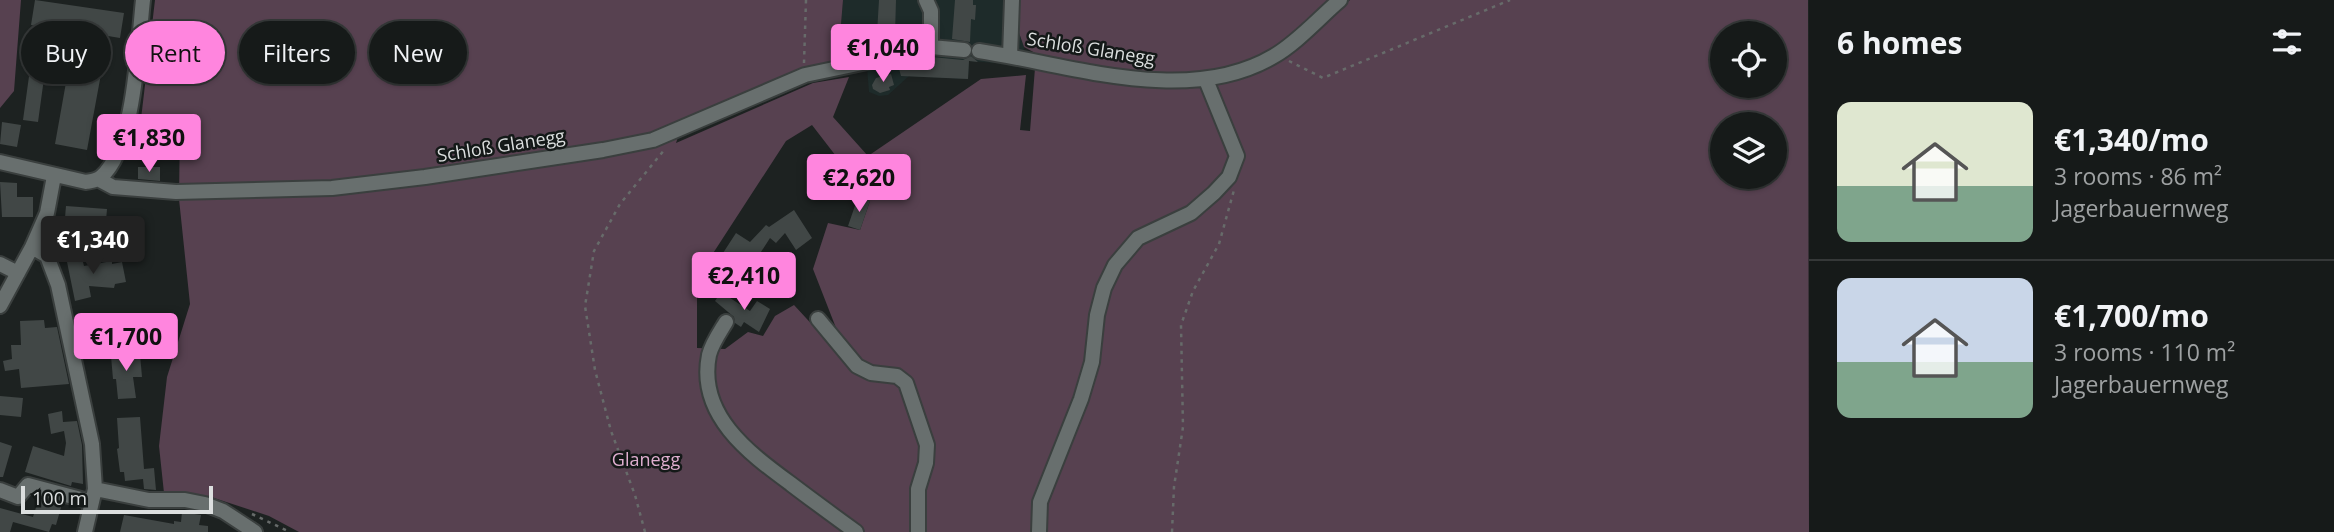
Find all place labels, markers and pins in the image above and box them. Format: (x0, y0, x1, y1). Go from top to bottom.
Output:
pin: €1,040 (826, 24, 940, 84)
pin: €1,830 (92, 114, 206, 174)
pin: €2,620 (802, 154, 916, 214)
pin: €1,340 (36, 216, 150, 276)
pin: €2,410 (687, 252, 801, 312)
pin: €1,700 (69, 314, 183, 373)

